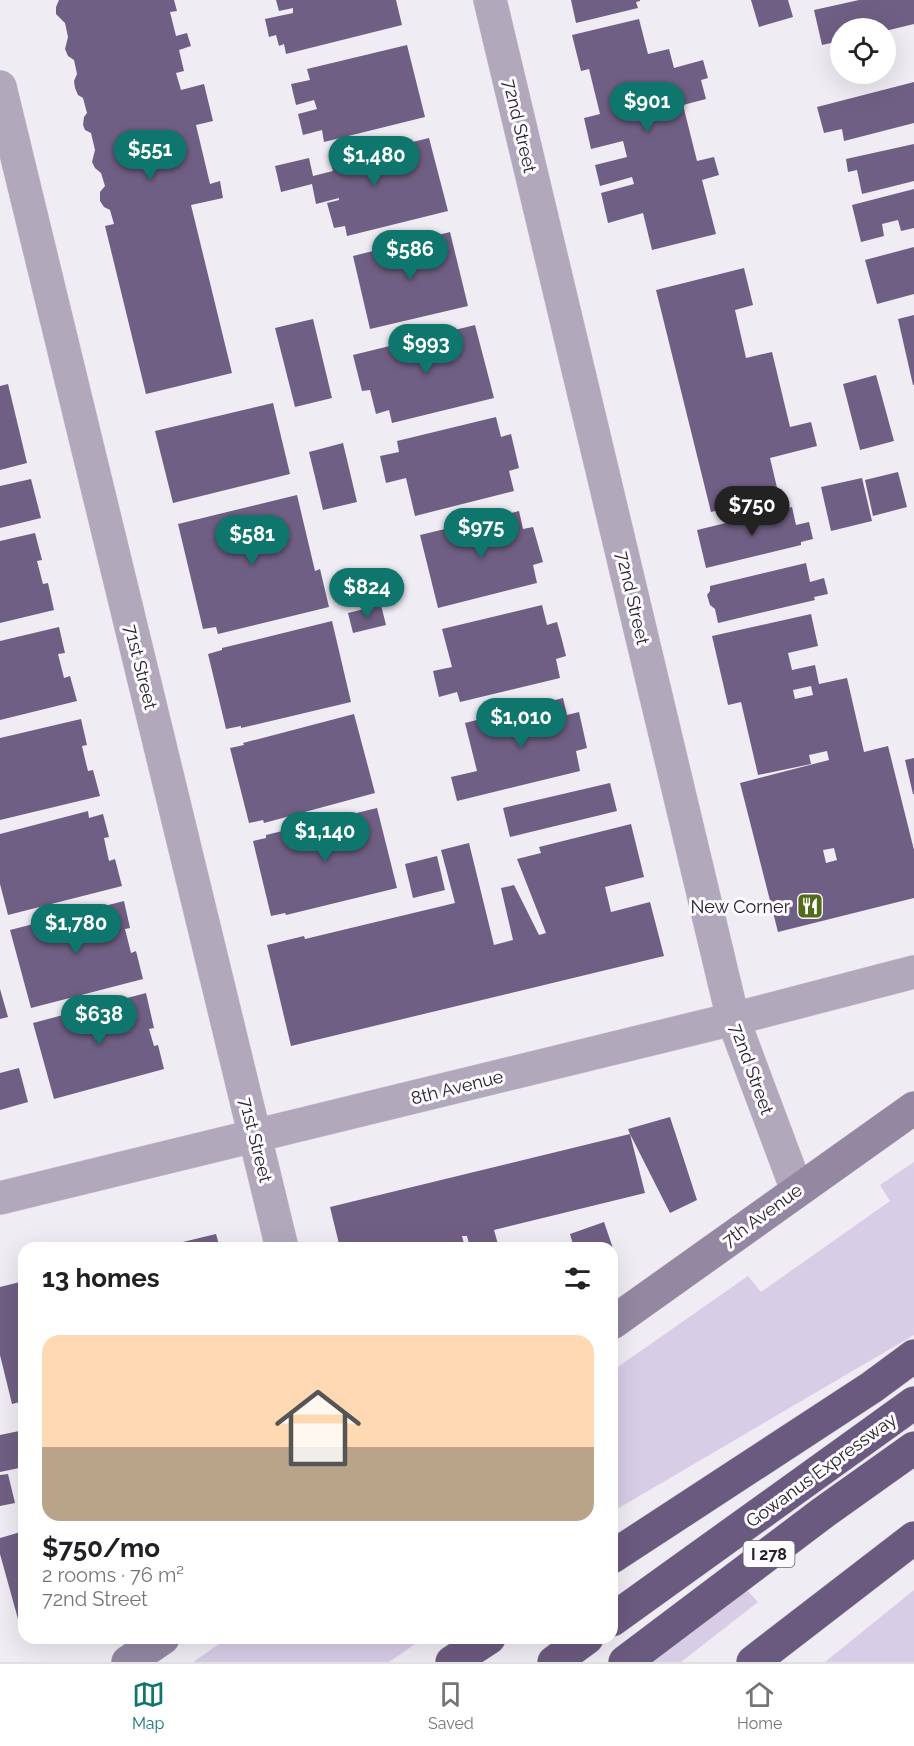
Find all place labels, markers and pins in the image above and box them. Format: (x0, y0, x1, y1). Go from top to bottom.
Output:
pin: $901 (611, 82, 683, 133)
pin: $551 (114, 130, 186, 181)
pin: $1,480 (325, 136, 423, 187)
pin: $586 (374, 230, 446, 281)
pin: $993 (390, 324, 462, 375)
pin: $750 (716, 486, 788, 537)
pin: $975 (445, 508, 517, 559)
pin: $581 (216, 515, 288, 566)
pin: $824 (331, 568, 403, 619)
pin: $1,010 (472, 698, 570, 749)
pin: $1,140 (276, 812, 374, 863)
restaurant icon: New Corner (795, 891, 825, 921)
place label: New Corner (690, 896, 791, 917)
pin: $1,780 (27, 904, 125, 955)
pin: $638 (63, 995, 135, 1046)

